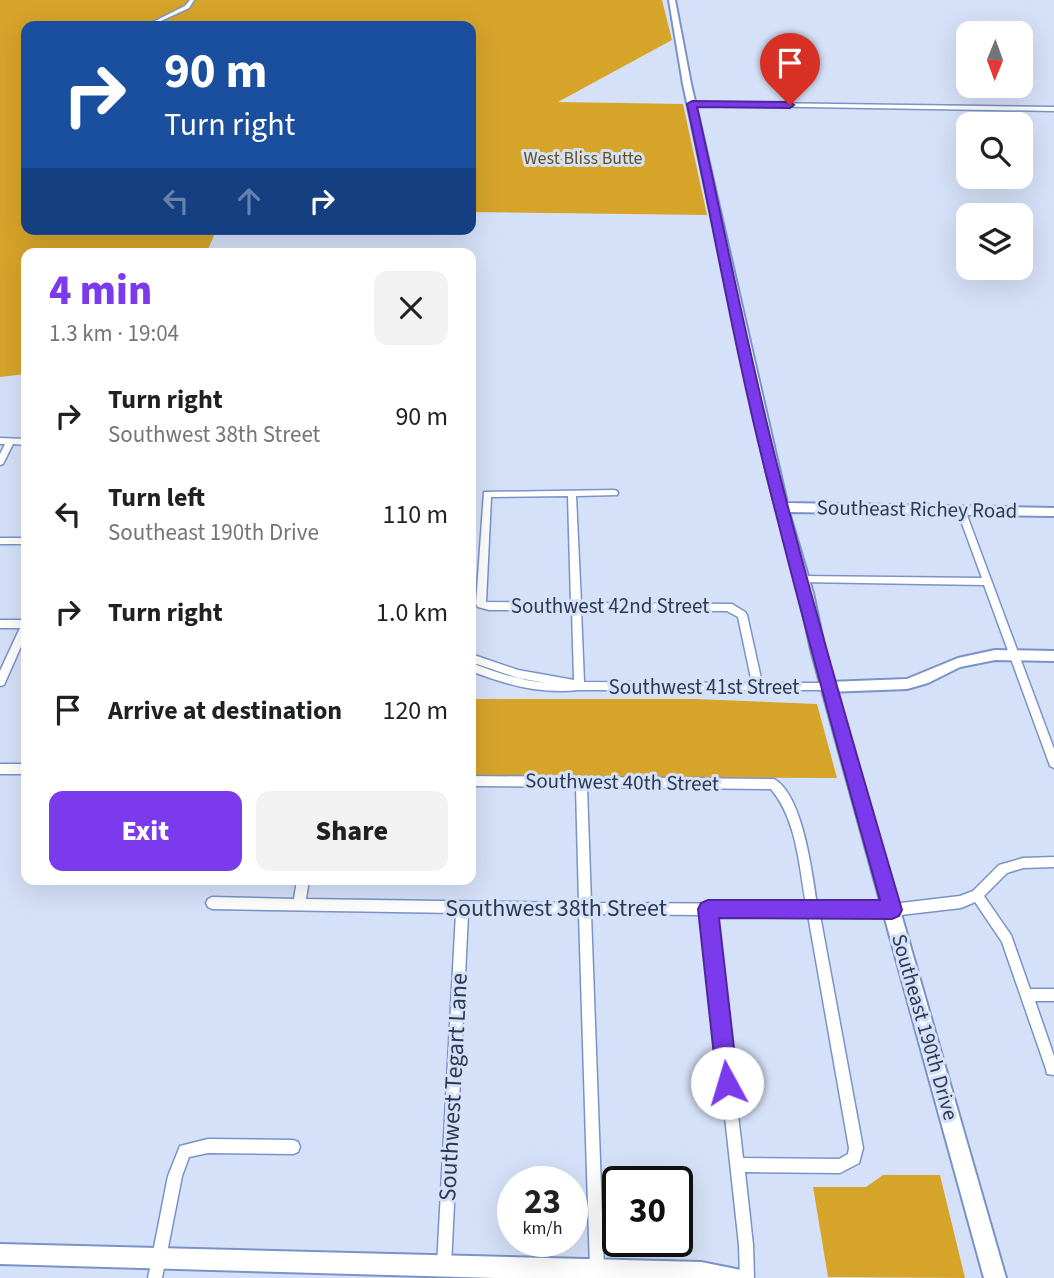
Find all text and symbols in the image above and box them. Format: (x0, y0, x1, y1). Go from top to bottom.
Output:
north arrow (956, 21, 1032, 98)
map controls (956, 21, 1033, 280)
pin (760, 33, 820, 105)
text: 90 m (164, 37, 268, 107)
icon: arrive (771, 44, 809, 82)
icon: right (49, 49, 140, 140)
text: Turn right (164, 102, 295, 148)
button: search (956, 112, 1033, 189)
park label: West Bliss Butte (523, 146, 643, 171)
icon: left (157, 182, 195, 220)
icon: ahead (230, 182, 268, 220)
icon: right (303, 182, 341, 220)
button: layers (956, 203, 1033, 280)
text: 4 min (49, 261, 152, 321)
button: close (374, 271, 448, 345)
text: 1.3 km · 19:04 (49, 317, 179, 350)
text: Turn right (108, 381, 223, 418)
icon: right (49, 397, 87, 435)
text: 90 m (395, 398, 448, 435)
text: Southwest 38th Street (108, 418, 320, 451)
text: Turn left (108, 479, 205, 516)
street label: Southeast Richey Road (816, 492, 1018, 526)
icon: left (49, 495, 87, 533)
text: 110 m (382, 496, 448, 533)
text: Southeast 190th Drive (108, 516, 319, 549)
street label: Southwest 42nd Street (511, 591, 709, 621)
icon: right (49, 593, 87, 631)
text: Turn right (108, 594, 223, 631)
text: 1.0 km (376, 594, 448, 631)
street label: Southwest 41st Street (609, 672, 799, 702)
icon: arrive (49, 691, 87, 729)
text: Arrive at destination (108, 692, 342, 729)
text: 120 m (382, 692, 448, 729)
street label: Southwest 40th Street (525, 765, 719, 799)
button: Exit (49, 791, 242, 871)
button: Share (256, 791, 448, 871)
street label: Southwest 38th Street (445, 891, 667, 926)
street label: Southeast 190th Drive (884, 930, 966, 1124)
street label: Southwest Tegart Lane (430, 972, 477, 1202)
position arrow (690, 1046, 764, 1120)
speed limit sign: 30 (602, 1166, 693, 1257)
text: 23 (524, 1177, 561, 1227)
text: km/h (523, 1216, 562, 1241)

